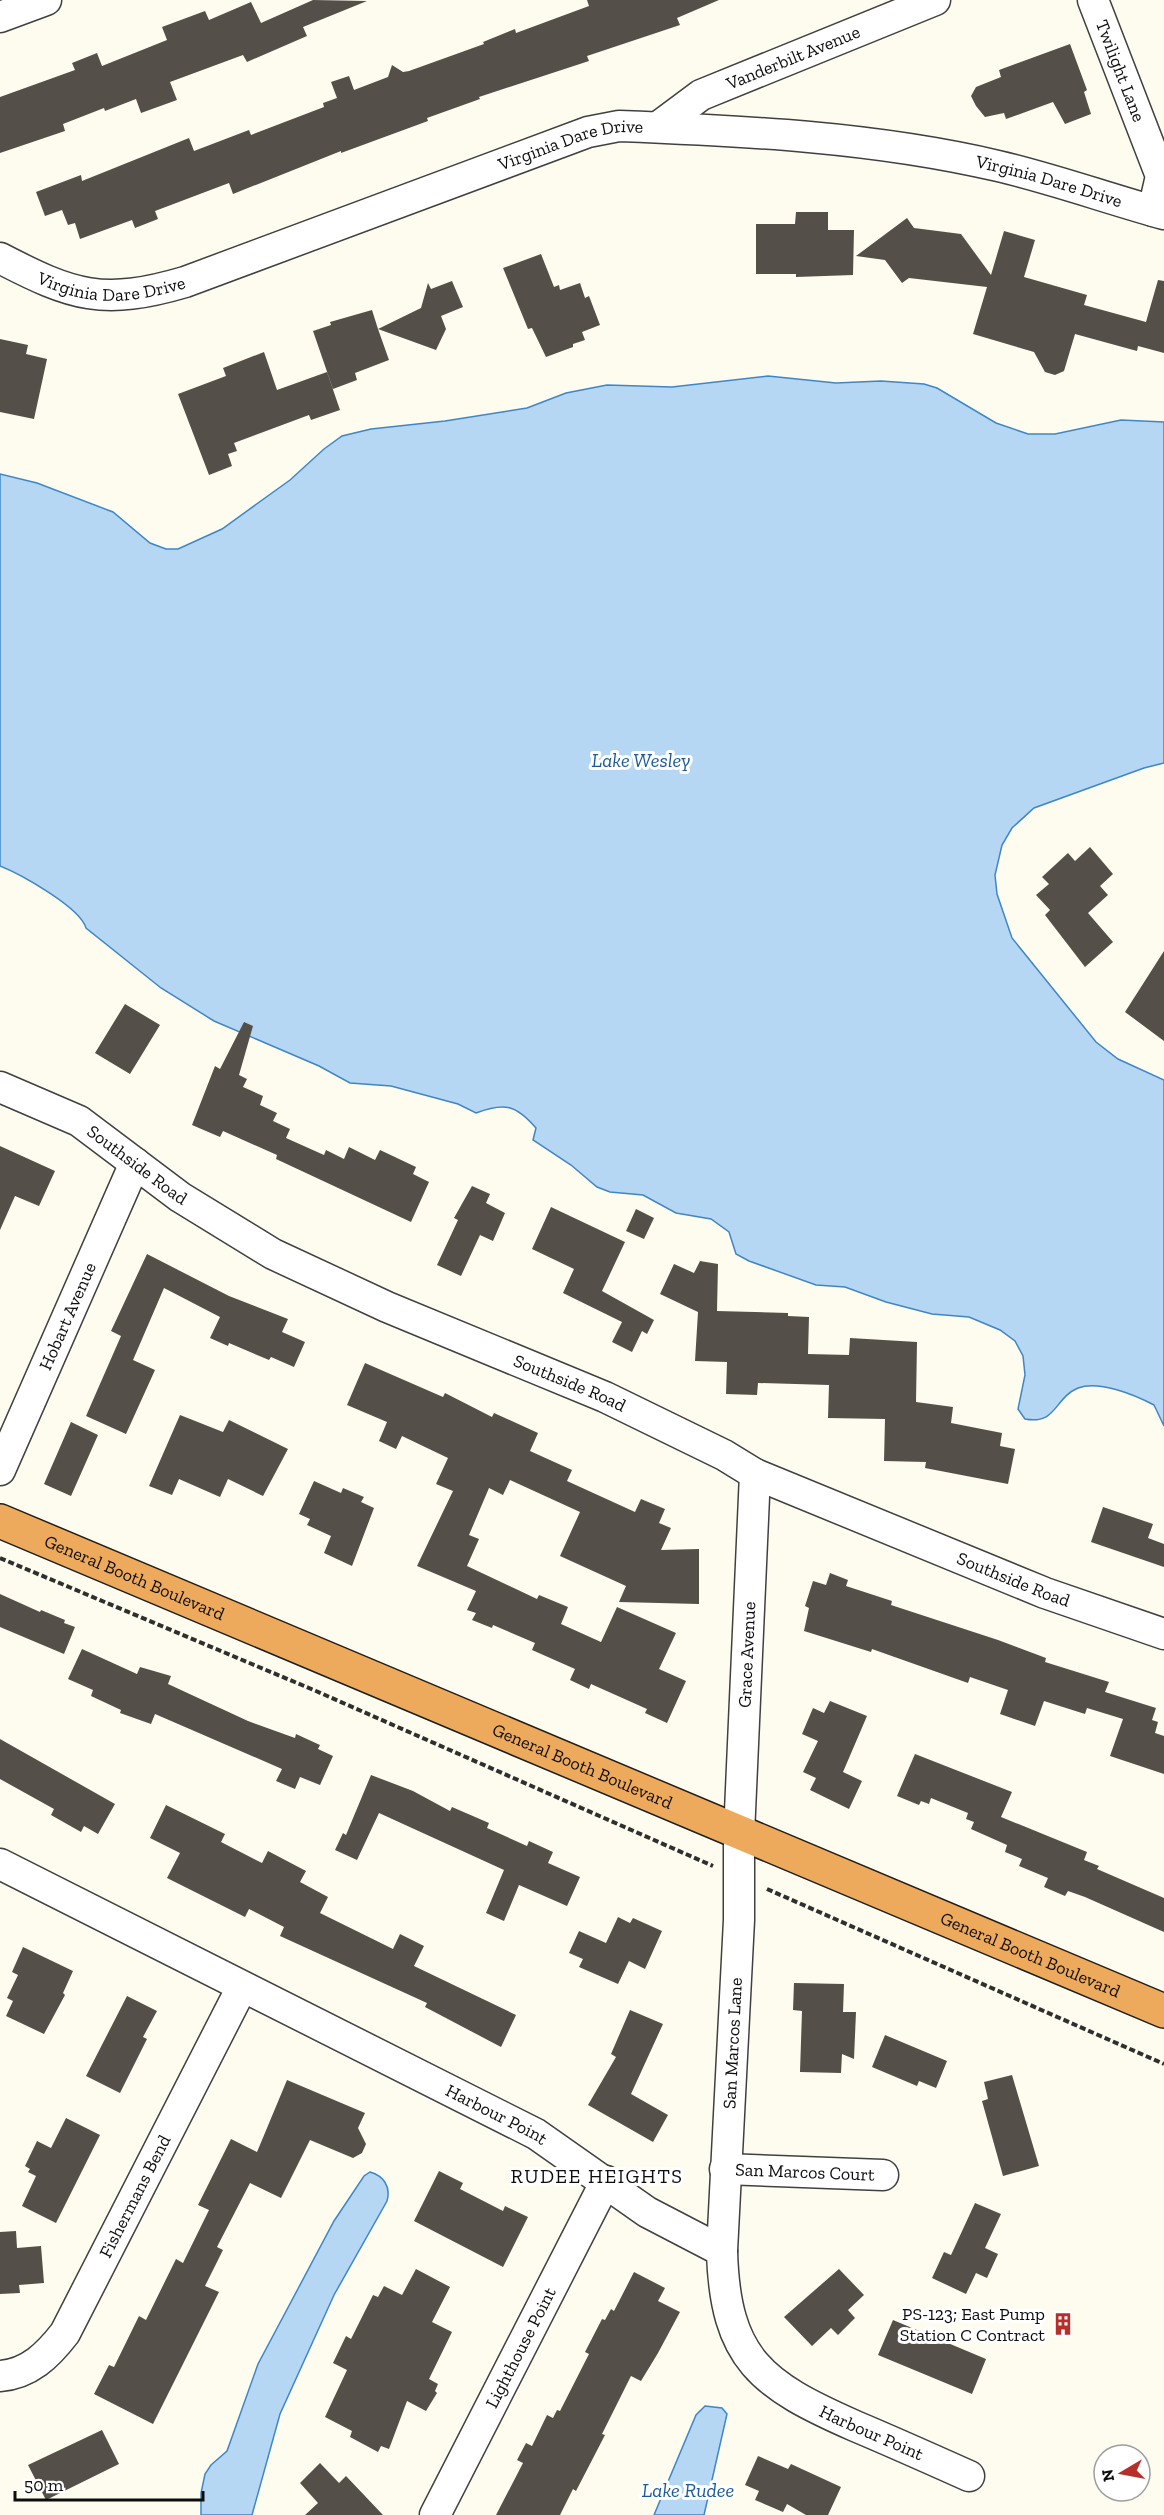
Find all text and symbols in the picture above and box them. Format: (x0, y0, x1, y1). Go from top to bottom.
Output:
street label: Twilight Lane (1091, 17, 1150, 125)
street label: Vanderbilt Avenue (722, 21, 863, 95)
street label: Virginia Dare Drive (494, 115, 644, 176)
street label: Virginia Dare Drive (973, 150, 1125, 212)
street label: Virginia Dare Drive (33, 266, 188, 306)
water label: Lake Wesley (592, 748, 690, 772)
street label: Southside Road (83, 1120, 191, 1210)
street label: Hobart Avenue (34, 1259, 101, 1374)
street label: Southside Road (510, 1349, 630, 1417)
street label: General Booth Boulevard (41, 1530, 228, 1625)
street label: Southside Road (954, 1547, 1073, 1612)
street label: Grace Avenue (734, 1601, 760, 1708)
street label: General Booth Boulevard (489, 1719, 676, 1814)
street label: General Booth Boulevard (937, 1907, 1124, 2002)
street label: San Marcos Lane (718, 1977, 747, 2110)
street label: Harbour Point (442, 2079, 552, 2150)
street label: Fishermans Bend (94, 2131, 176, 2262)
street label: San Marcos Court (735, 2158, 875, 2186)
district label: RUDEE HEIGHTS (511, 2164, 683, 2188)
street label: Lighthouse Point (481, 2283, 561, 2412)
place label: PS-123; East Pump Station C Contract (900, 2303, 1045, 2346)
building icon: PS-123; East Pump Station C Contract (1050, 2311, 1076, 2337)
street label: Harbour Point (816, 2400, 927, 2465)
north arrow (1092, 2443, 1152, 2503)
scale bar (15, 2464, 202, 2502)
text: N (1097, 2468, 1118, 2483)
text: 50 m (24, 2474, 64, 2496)
water label: Lake Rudee (642, 2478, 734, 2502)

